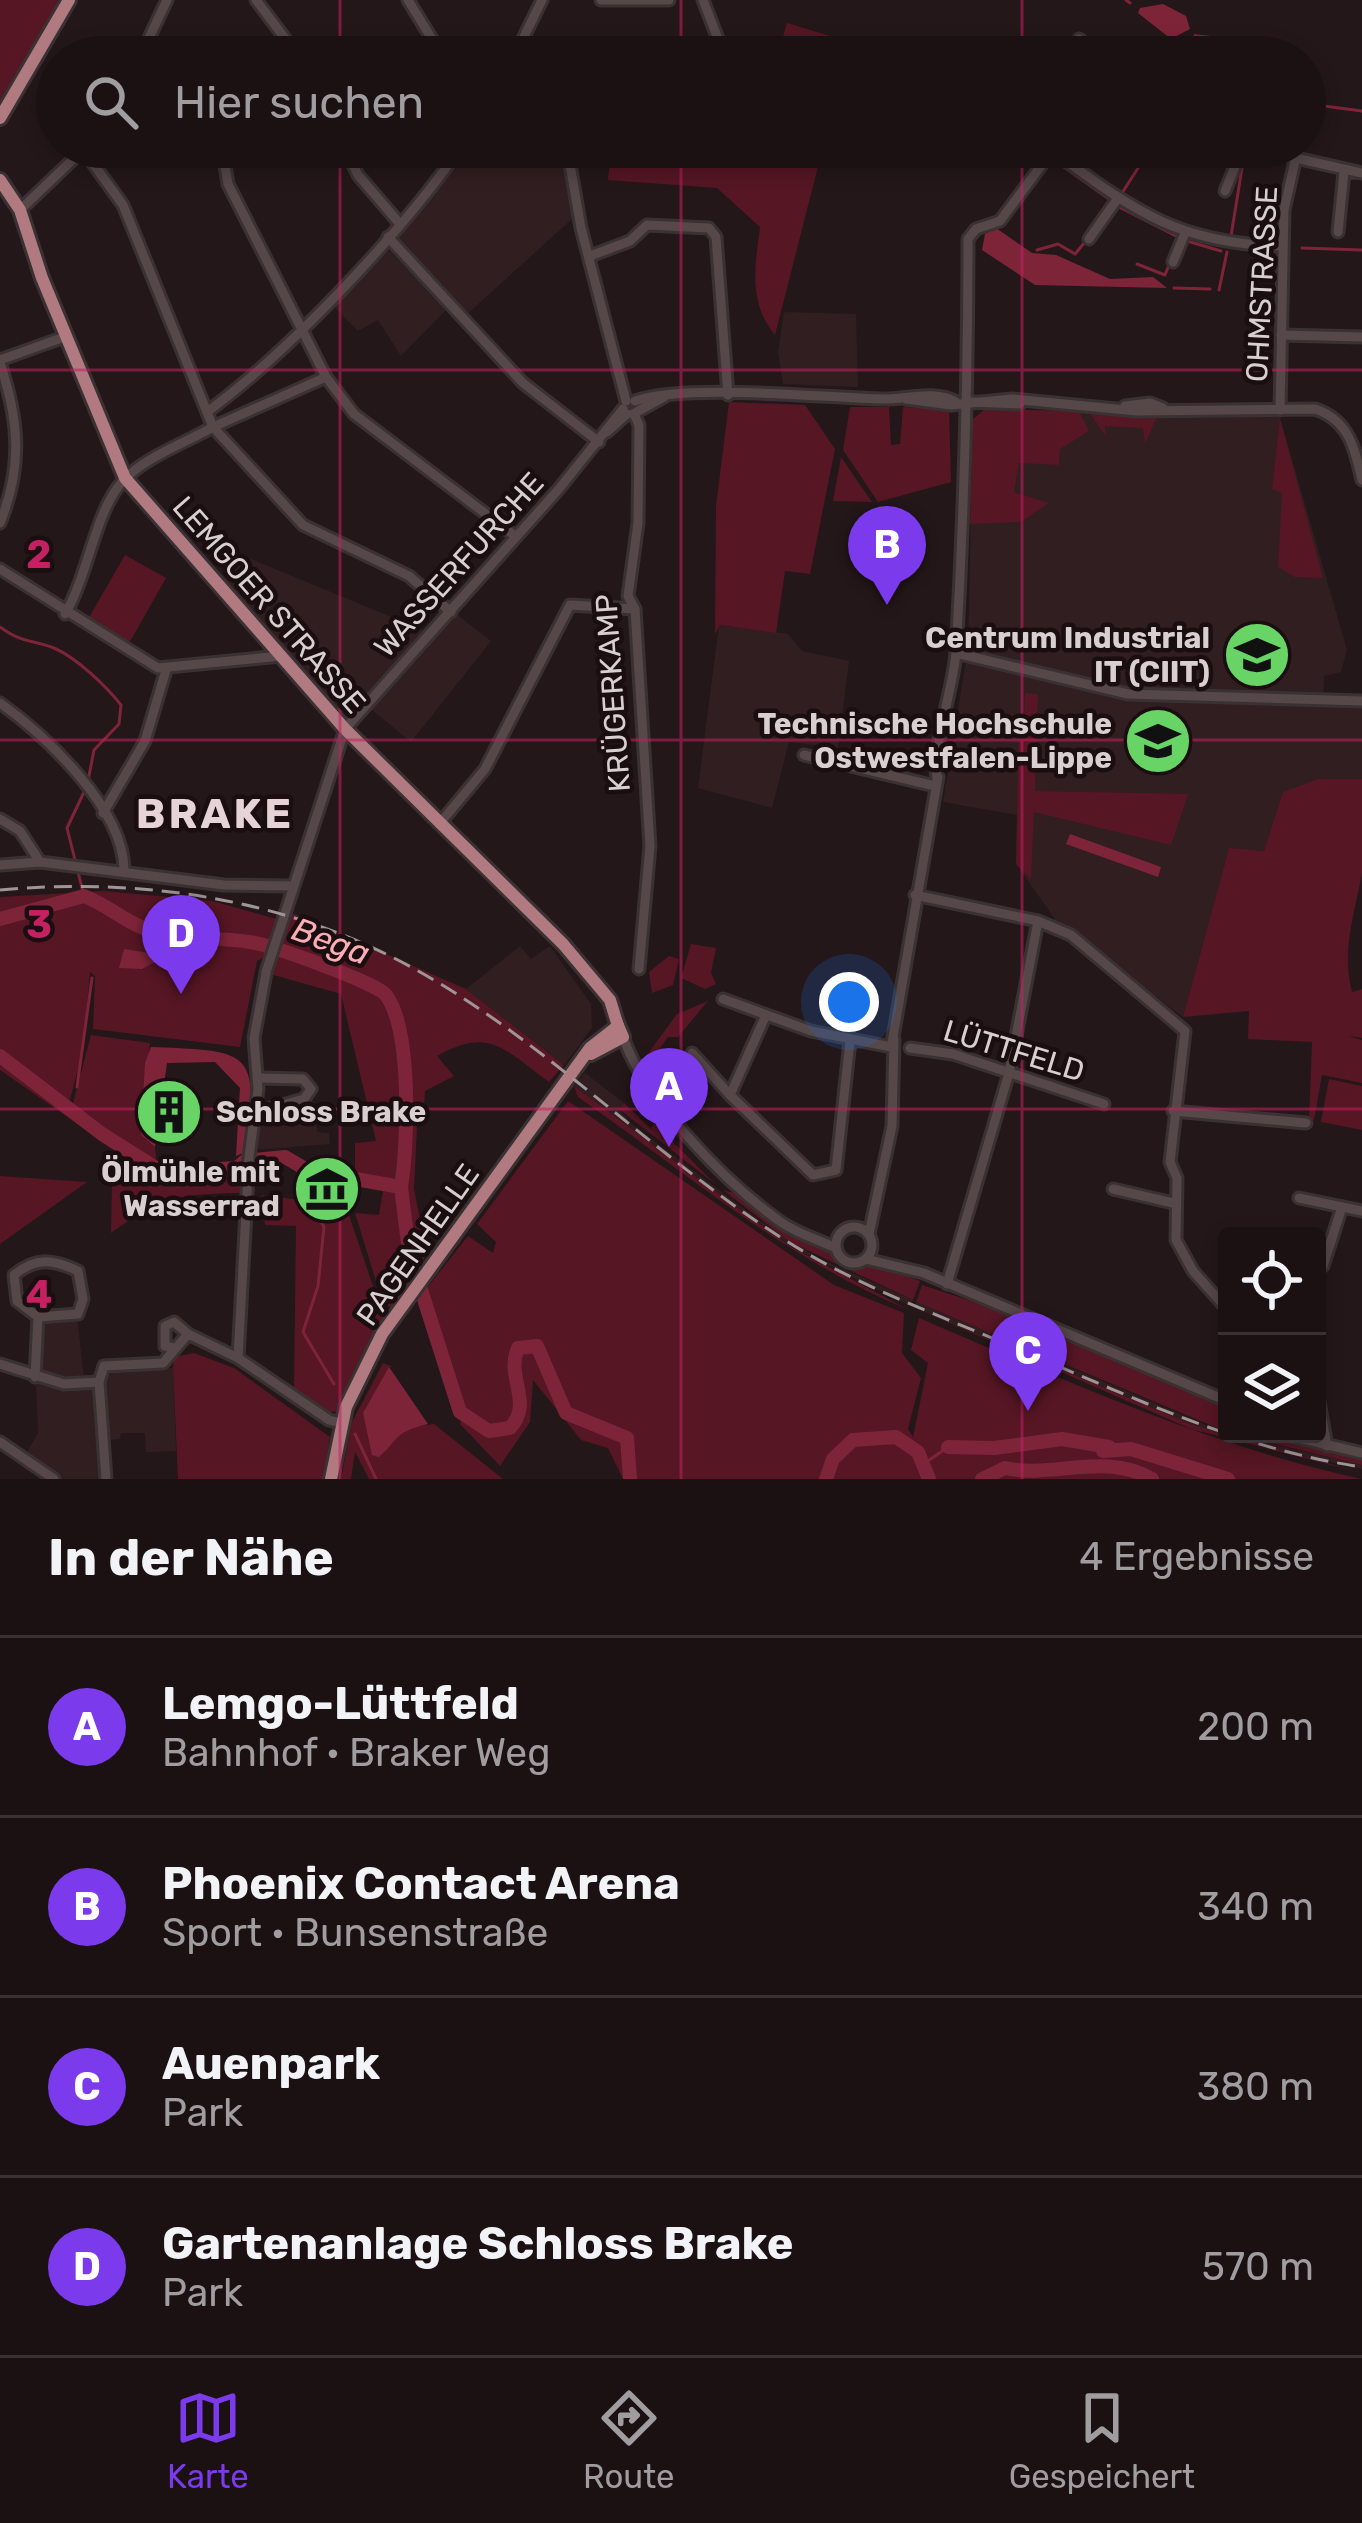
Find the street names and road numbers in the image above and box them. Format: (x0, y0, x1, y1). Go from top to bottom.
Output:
street label: OHMSTRASSE (1239, 185, 1285, 383)
street label: WASSERFURCHE (367, 465, 551, 665)
street label: LEMGOER STRASSE (165, 489, 373, 721)
street label: KRÜGERKAMP (588, 593, 638, 793)
street label: LÜTTFELD (939, 1013, 1089, 1089)
street label: PAGENHELLE (349, 1157, 487, 1333)

